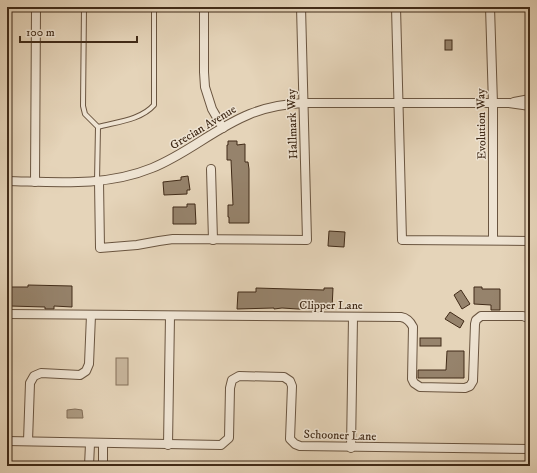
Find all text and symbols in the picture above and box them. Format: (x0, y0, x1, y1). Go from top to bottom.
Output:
scale bar (20, 18, 137, 44)
text: 100 m (26, 25, 55, 40)
street label: Hallmark Way (284, 88, 301, 159)
street label: Evolution Way (473, 88, 490, 160)
street label: Grecian Avenue (167, 102, 239, 153)
street label: Clipper Lane (299, 298, 363, 313)
street label: Schooner Lane (303, 427, 377, 444)

